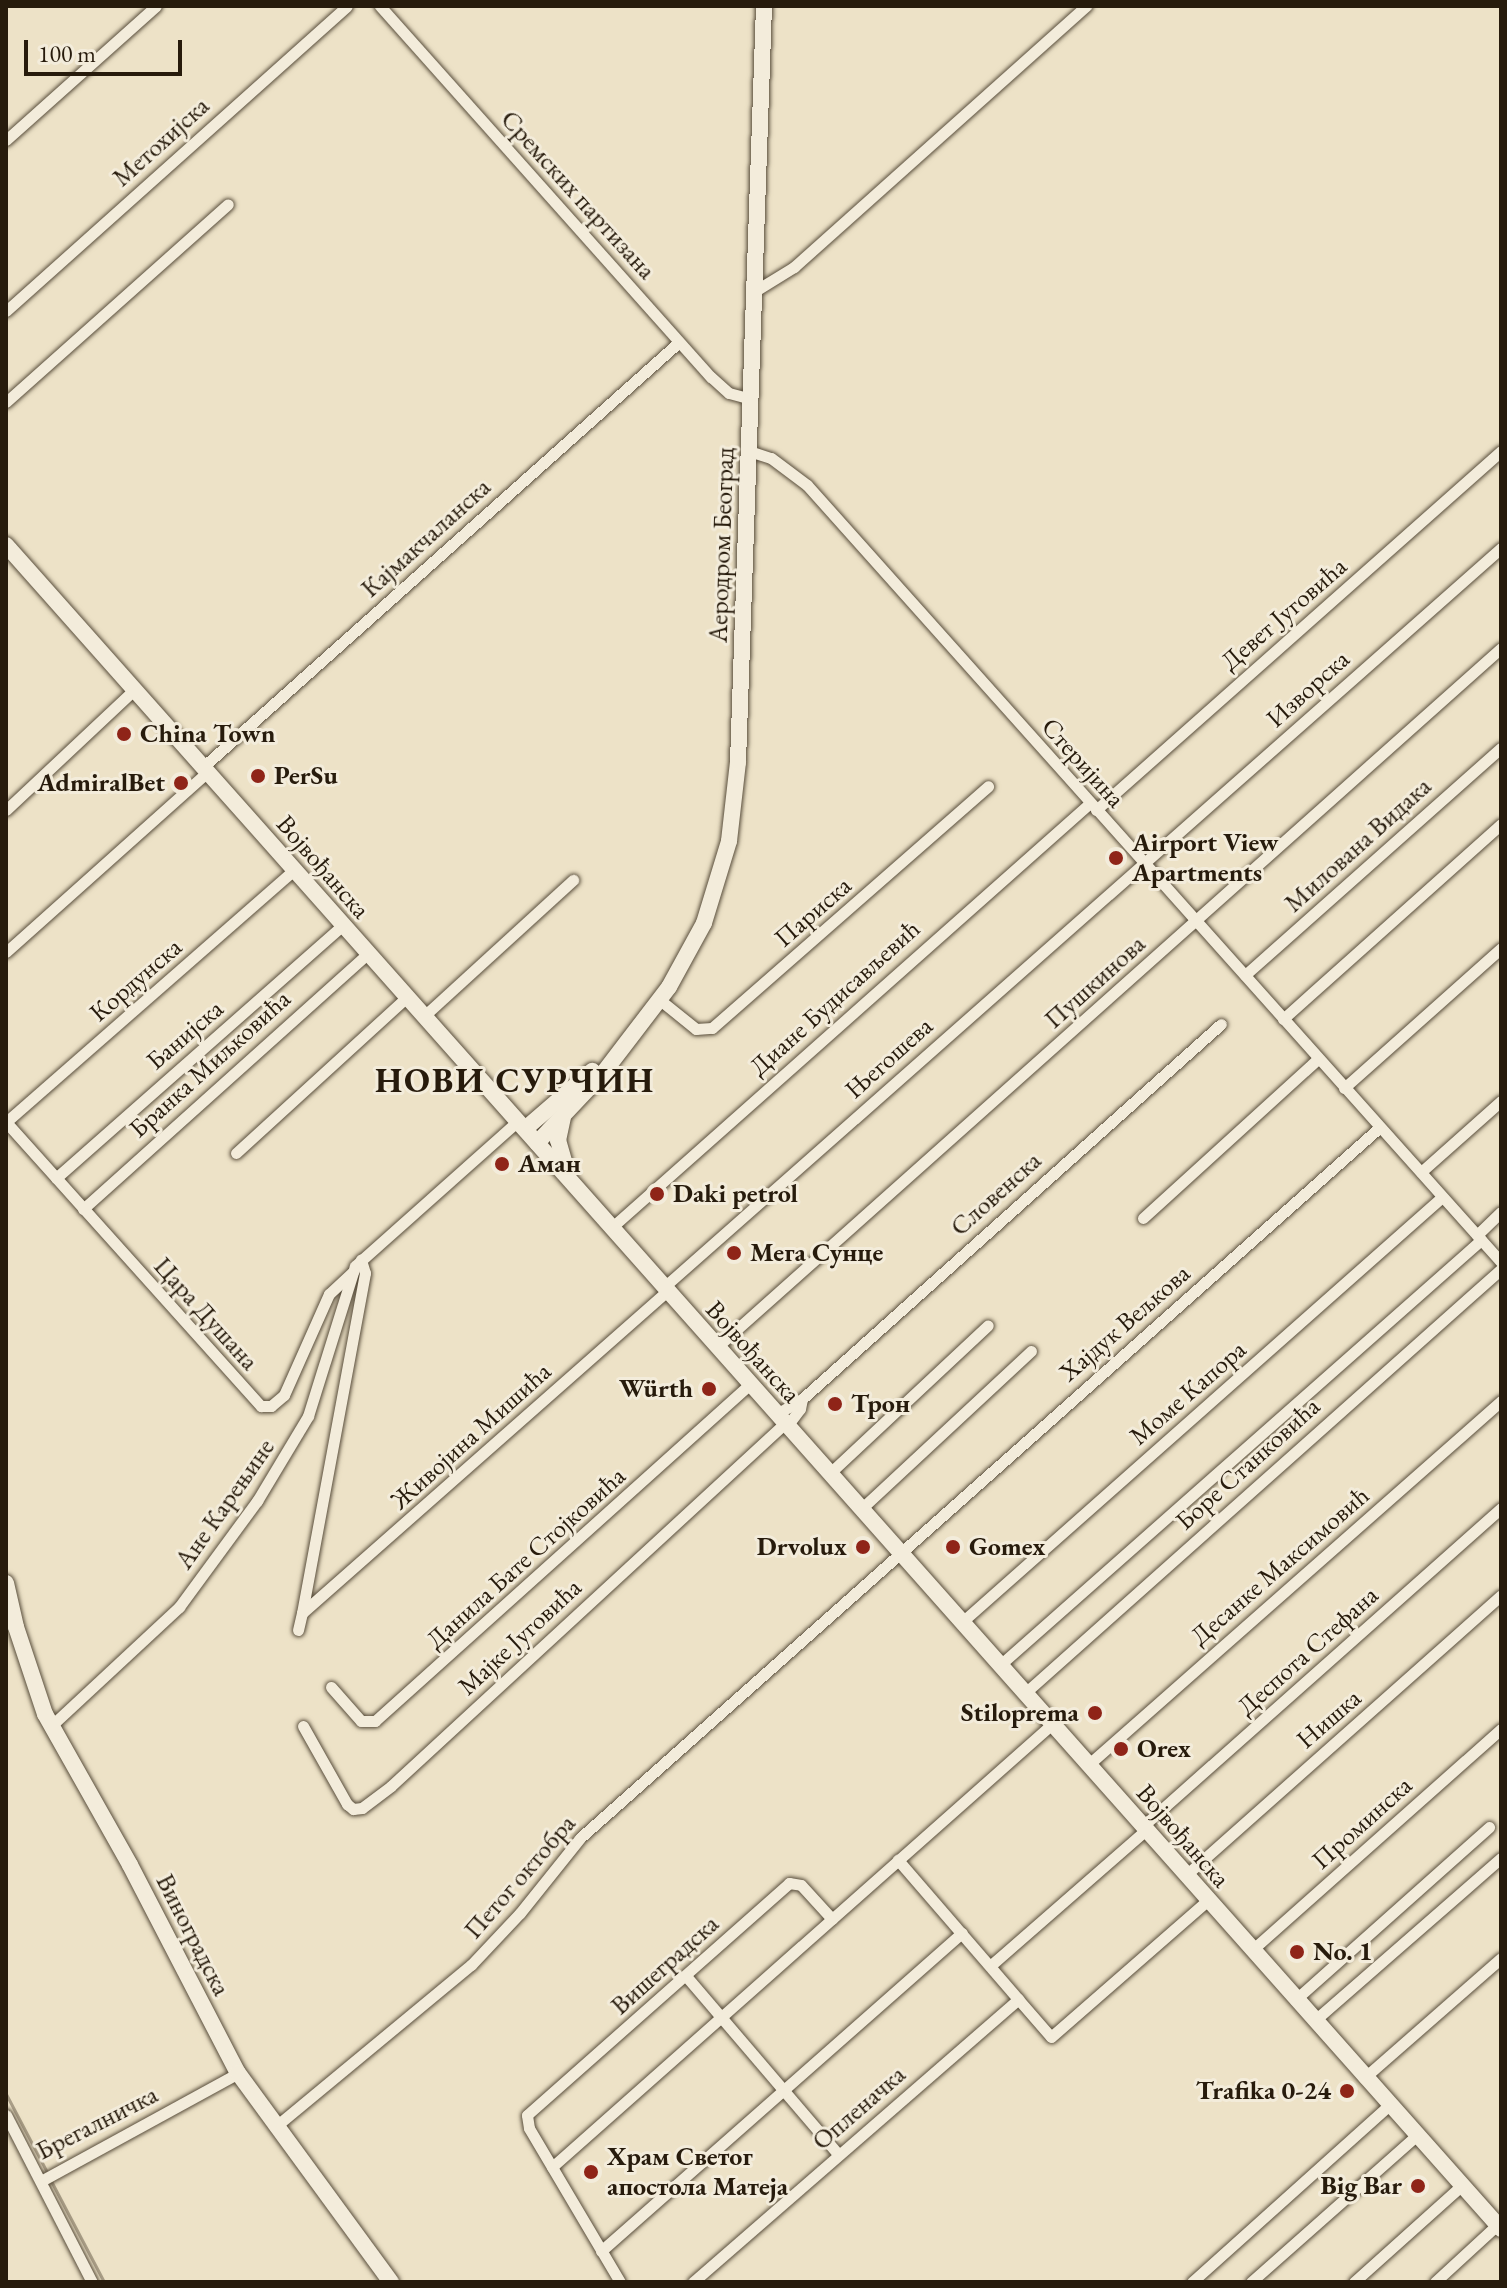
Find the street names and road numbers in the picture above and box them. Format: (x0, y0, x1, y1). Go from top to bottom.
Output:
street label: Метохијска (106, 91, 216, 193)
street label: Сремских партизана (494, 104, 662, 286)
street label: Аеродром Београд (703, 447, 741, 643)
street label: Кајмакчаланска (355, 472, 497, 604)
street label: Девет Југовића (1215, 551, 1353, 677)
street label: Изворска (1260, 644, 1356, 734)
street label: Стеријина (1035, 712, 1131, 814)
street label: Милована Видака (1278, 771, 1438, 919)
street label: Војвођанска (270, 809, 376, 925)
street label: Париска (768, 870, 858, 954)
street label: Диане Будисављевић (743, 913, 927, 1083)
street label: Пушкинова (1038, 929, 1152, 1035)
street label: Кордунска (84, 932, 188, 1028)
street label: Бранка Миљковића (123, 983, 297, 1145)
street label: Банијска (140, 993, 230, 1077)
street label: Његошева (839, 1011, 939, 1105)
street label: Словенска (944, 1145, 1048, 1243)
street label: Цара Душана (147, 1251, 265, 1377)
street label: Хајдук Вељкова (1053, 1258, 1197, 1388)
street label: Војвођанска (699, 1294, 807, 1410)
street label: Моме Капора (1123, 1334, 1253, 1452)
street label: Живојина Мишића (385, 1356, 557, 1516)
street label: Боре Станковића (1169, 1391, 1327, 1537)
street label: Ане Карењине (169, 1433, 281, 1575)
street label: Данила Бате Стојковића (420, 1460, 632, 1656)
street label: Десанке Максимовић (1184, 1480, 1376, 1652)
street label: Мајке Југовића (452, 1572, 588, 1702)
street label: Деспота Стефана (1231, 1580, 1385, 1722)
street label: Нишка (1290, 1683, 1368, 1755)
street label: Проминска (1306, 1770, 1418, 1876)
street label: Војвођанска (1130, 1778, 1236, 1894)
street label: Петог октобра (458, 1809, 582, 1945)
street label: Виноградска (149, 1869, 237, 2001)
street label: Вишеградска (605, 1909, 725, 2021)
street label: Опленачка (806, 2059, 912, 2157)
street label: Брегалничка (31, 2079, 163, 2167)

